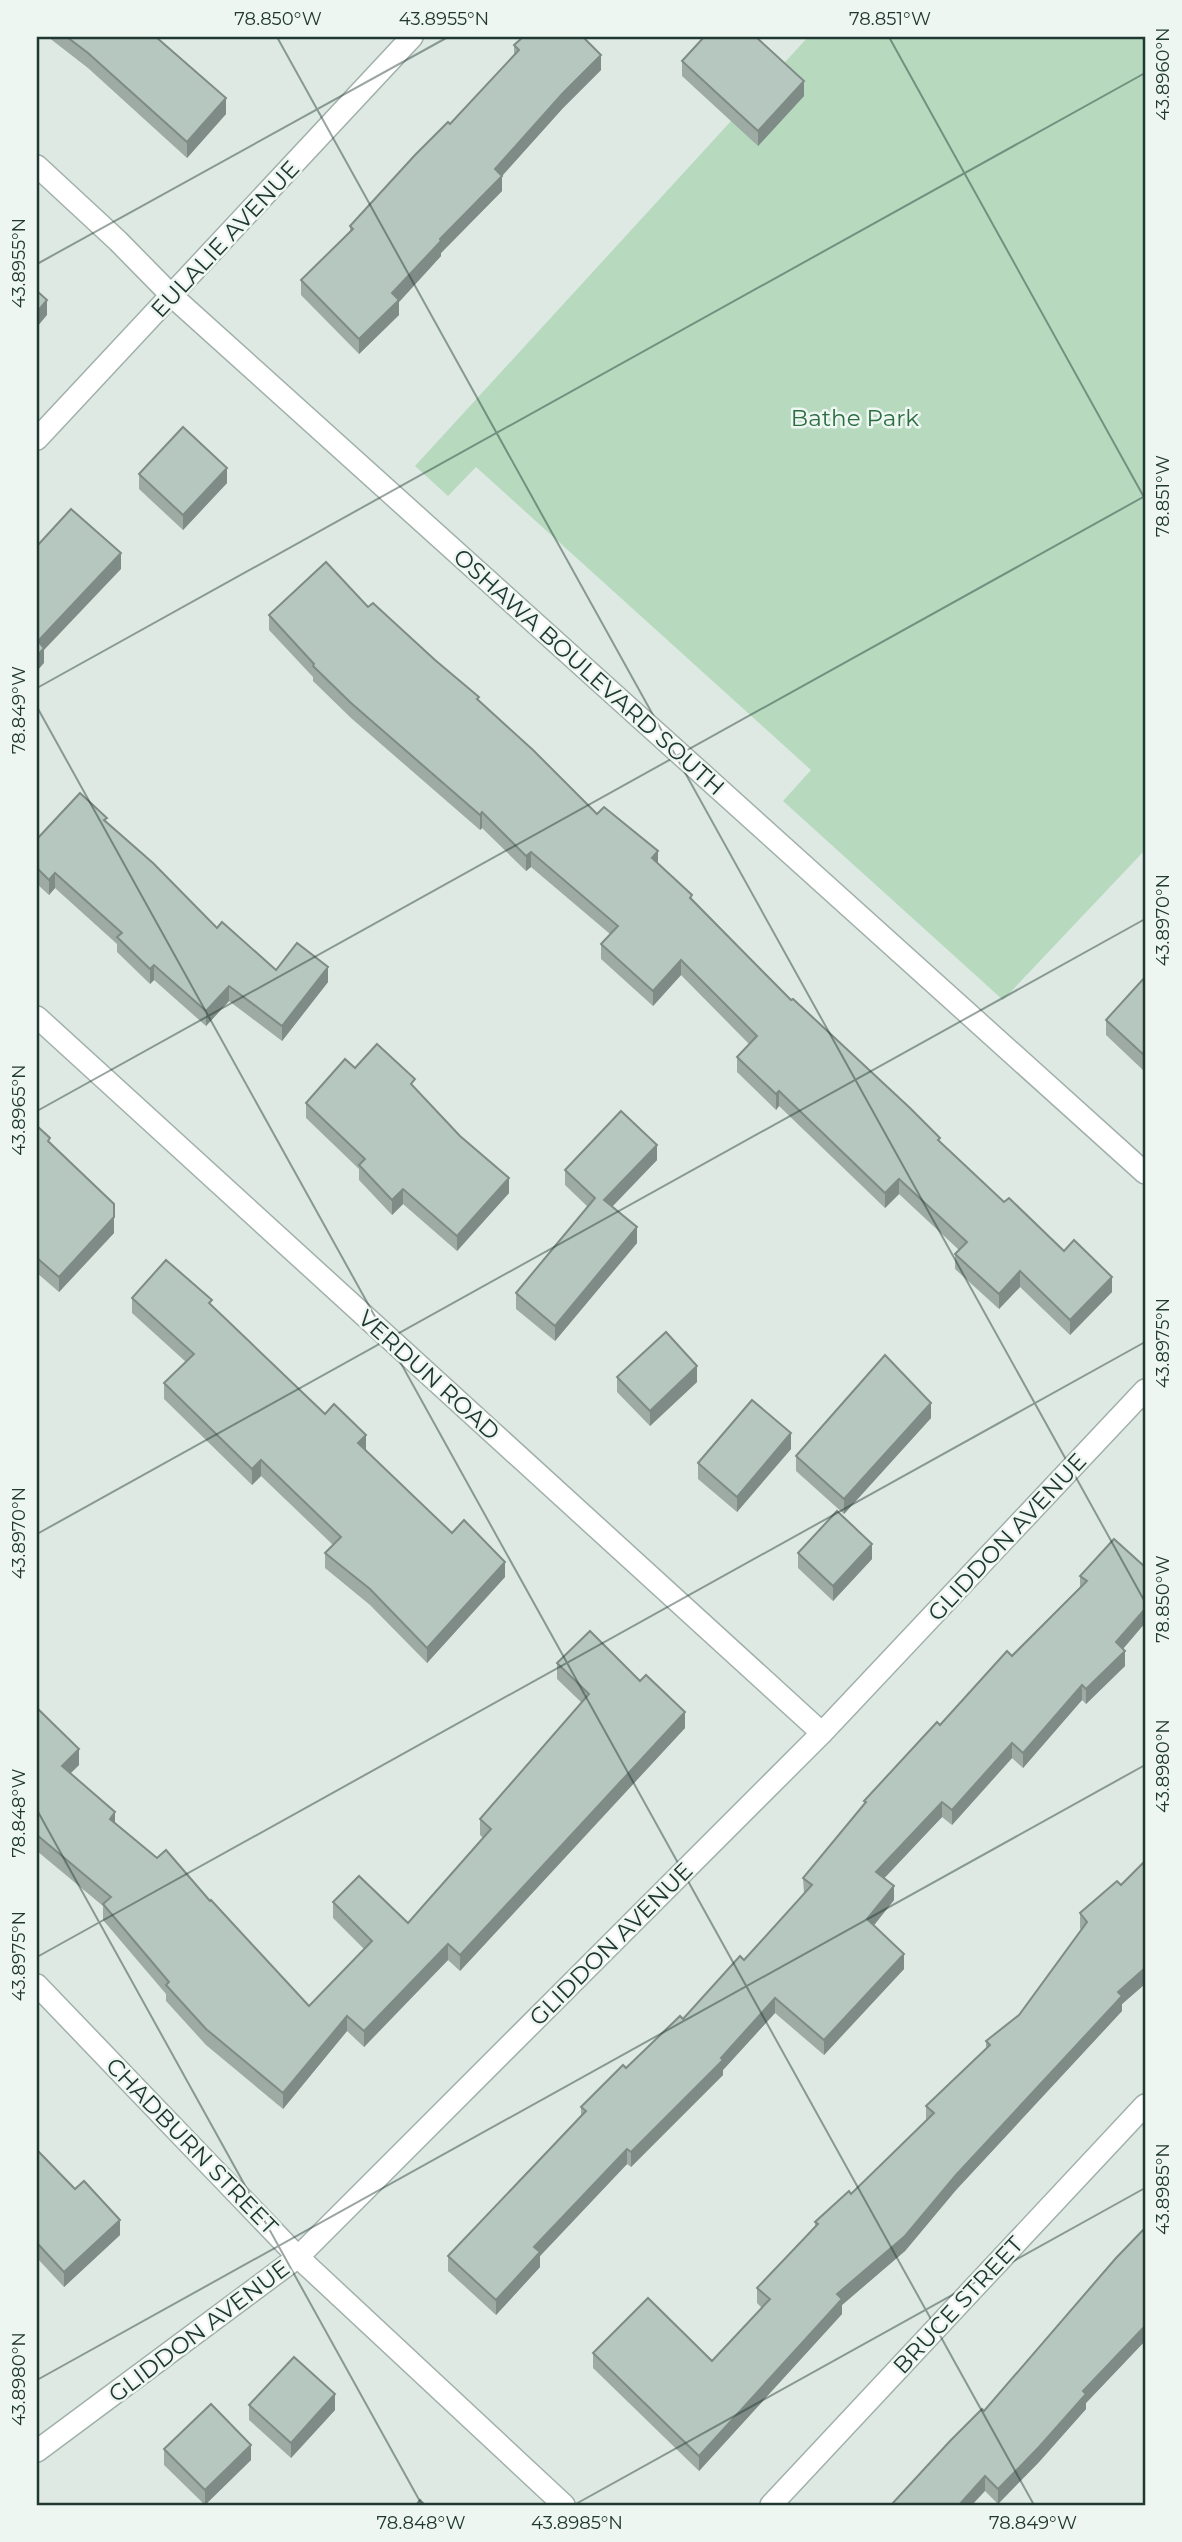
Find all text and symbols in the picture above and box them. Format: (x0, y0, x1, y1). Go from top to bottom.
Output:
text: 78.850°W (234, 8, 322, 30)
text: 43.8955°N (399, 8, 489, 30)
text: 78.851°W (849, 8, 931, 30)
text: 43.8960°N (1152, 27, 1174, 121)
street label: EULALIE AVENUE (145, 155, 305, 323)
text: 43.8955°N (8, 218, 30, 308)
park label: Bathe Park (791, 404, 919, 432)
text: 78.851°W (1152, 455, 1174, 537)
street label: OSHAWA BOULEVARD SOUTH (448, 543, 730, 801)
text: 78.849°W (8, 666, 30, 754)
text: 43.8970°N (1152, 874, 1174, 966)
text: 43.8965°N (8, 1064, 30, 1156)
text: 43.8975°N (1152, 1298, 1174, 1388)
street label: VERDUN ROAD (352, 1304, 506, 1446)
street label: GLIDDON AVENUE (922, 1447, 1092, 1627)
text: 43.8970°N (8, 1487, 30, 1579)
text: 78.850°W (1152, 1555, 1174, 1643)
text: 43.8980°N (1152, 1719, 1174, 1813)
text: 78.848°W (8, 1768, 30, 1858)
street label: GLIDDON AVENUE (524, 1857, 698, 2031)
text: 43.8975°N (8, 1911, 30, 2001)
street label: CHADBURN STREET (100, 2052, 284, 2241)
text: 43.8985°N (1152, 2143, 1174, 2235)
street label: BRUCE STREET (887, 2230, 1029, 2380)
street label: GLIDDON AVENUE (103, 2254, 295, 2408)
text: 43.8980°N (8, 2332, 30, 2426)
text: 78.848°W (376, 2512, 466, 2534)
text: 43.8985°N (531, 2512, 623, 2534)
text: 78.849°W (989, 2512, 1077, 2534)

